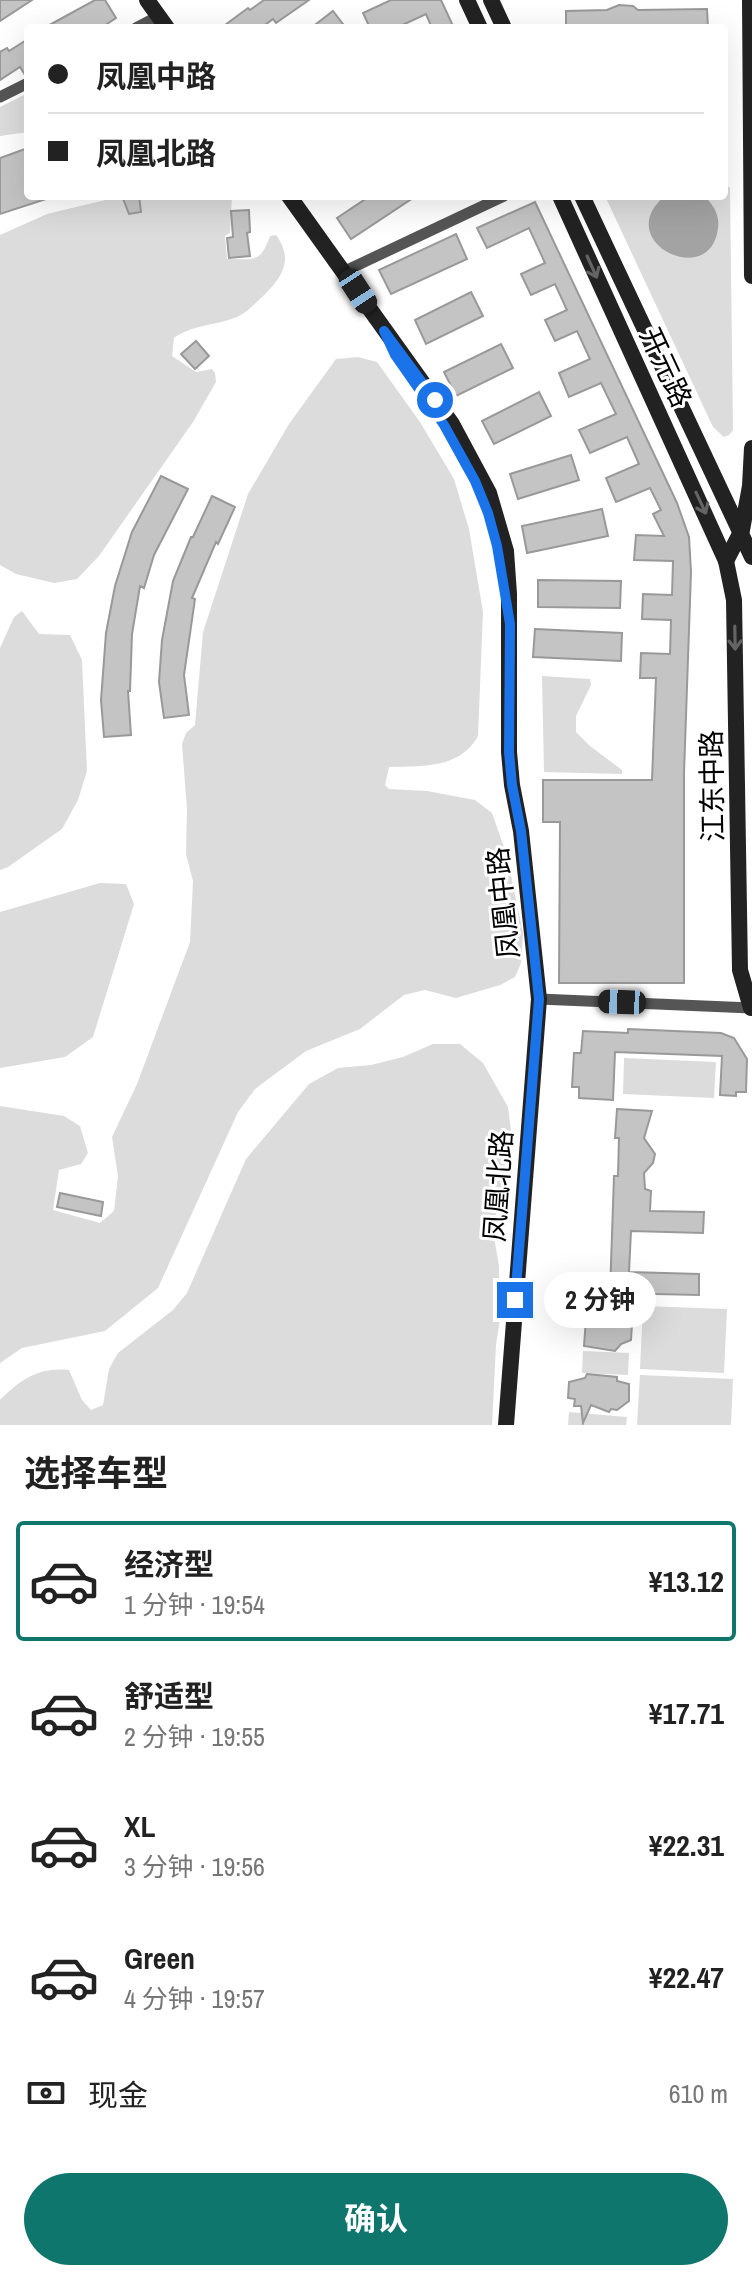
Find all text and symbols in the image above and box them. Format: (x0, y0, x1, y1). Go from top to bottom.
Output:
text: 凤凰中路 (96, 56, 216, 96)
text: 凤凰北路 (96, 133, 216, 173)
one-way arrow (585, 255, 600, 279)
car (335, 264, 381, 318)
street label: 开元路 (631, 321, 701, 413)
route start (417, 382, 453, 418)
one-way arrow (694, 491, 709, 515)
one-way arrow (727, 624, 743, 651)
street label: 江东中路 (692, 730, 732, 842)
street label: 凤凰中路 (478, 845, 528, 961)
car (598, 989, 646, 1015)
street label: 凤凰北路 (475, 1129, 521, 1243)
callout: 2 分钟 (543, 1272, 655, 1328)
route end (497, 1282, 533, 1318)
text: 2 分钟 (565, 1282, 635, 1317)
text: 选择车型 (24, 1449, 168, 1497)
text: 经济型 (124, 1544, 214, 1584)
icon: car (28, 1545, 100, 1617)
text: ¥13.12 (649, 1561, 724, 1601)
text: 1 分钟 · 19:54 (124, 1587, 265, 1622)
text: 舒适型 (124, 1676, 214, 1716)
icon: car (28, 1677, 100, 1749)
text: ¥17.71 (649, 1693, 724, 1733)
text: 2 分钟 · 19:55 (124, 1719, 265, 1754)
text: XL (124, 1806, 155, 1846)
icon: car (28, 1809, 100, 1881)
text: ¥22.31 (649, 1825, 724, 1865)
text: 3 分钟 · 19:56 (124, 1849, 265, 1884)
text: Green (124, 1938, 195, 1978)
icon: car (28, 1941, 100, 2013)
text: ¥22.47 (649, 1957, 724, 1997)
text: 4 分钟 · 19:57 (124, 1981, 265, 2016)
icon: cash (24, 2071, 68, 2115)
text: 现金 (88, 2075, 148, 2115)
text: 610 m (669, 2076, 728, 2111)
button: 确认 (24, 2173, 728, 2265)

